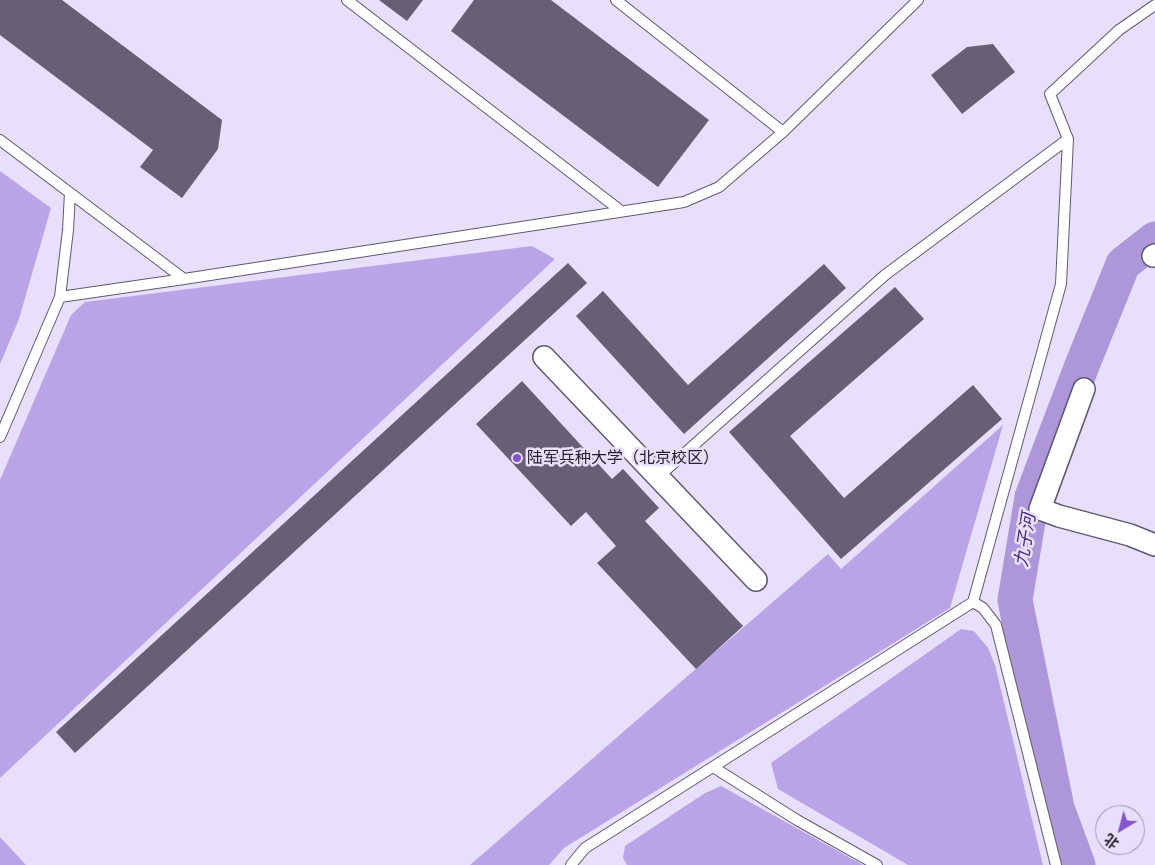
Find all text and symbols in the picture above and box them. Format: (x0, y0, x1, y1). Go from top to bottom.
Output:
place label: 陆军兵种大学（北京校区） (527, 448, 719, 468)
marker: 陆军兵种大学（北京校区） (511, 452, 523, 464)
water label: 九子河 (1010, 512, 1040, 568)
north arrow (1095, 805, 1145, 855)
text: 北 (1101, 831, 1122, 853)

